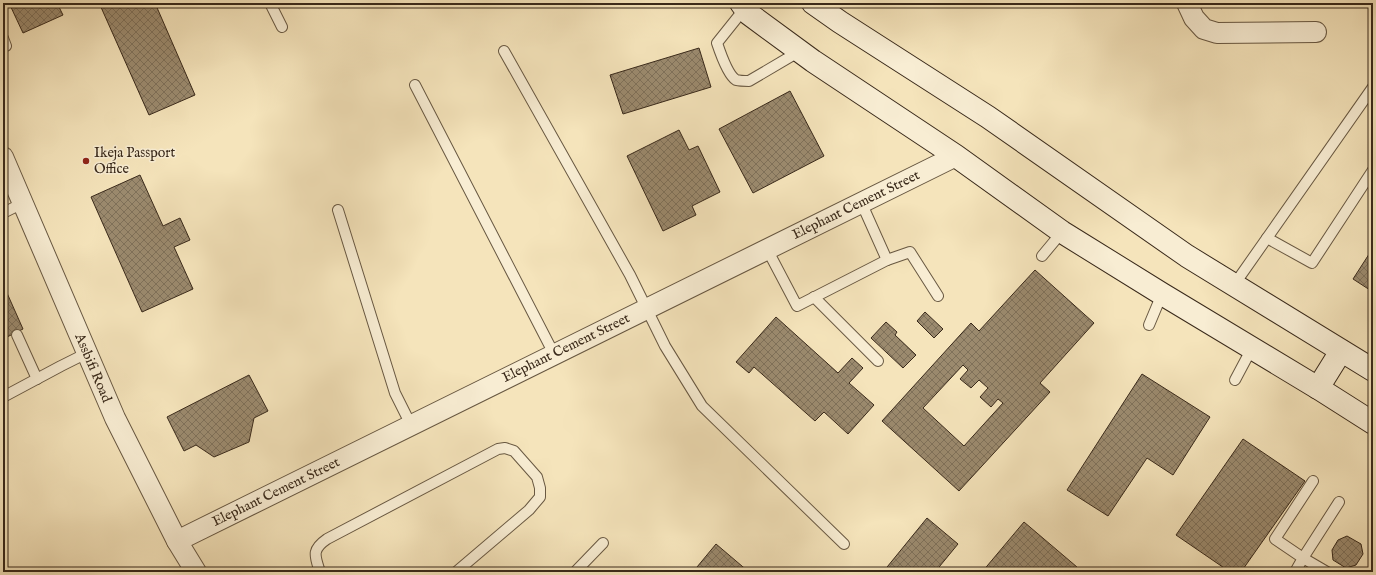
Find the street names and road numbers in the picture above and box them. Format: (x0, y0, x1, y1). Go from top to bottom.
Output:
street label: Elephant Cement Street (789, 166, 923, 244)
street label: Elephant Cement Street (499, 309, 633, 387)
street label: Assbifi Road (70, 330, 116, 406)
street label: Elephant Cement Street (209, 453, 343, 531)

